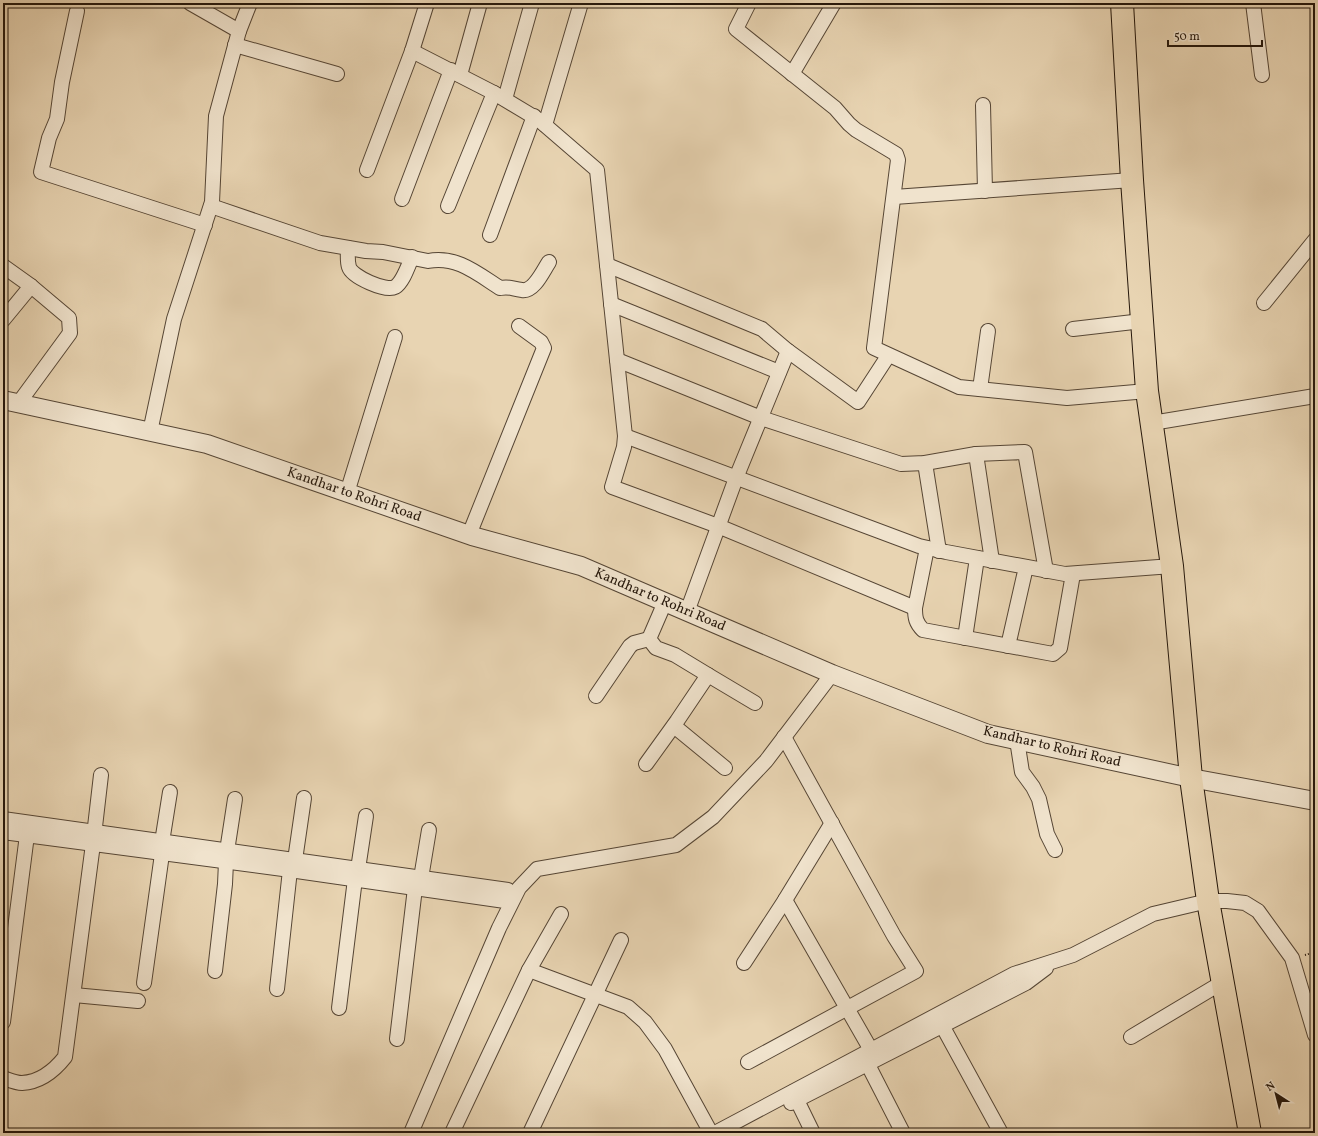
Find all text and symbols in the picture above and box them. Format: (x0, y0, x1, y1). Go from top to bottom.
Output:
scale bar (1168, 22, 1262, 48)
text: 50 m (1174, 29, 1200, 45)
street label: Kandhar to Rohri Road (284, 463, 424, 527)
street label: Kandhar to Rohri Road (591, 564, 729, 636)
street label: Kandhar to Rohri Road (981, 722, 1123, 772)
north arrow (1256, 1074, 1296, 1114)
text: N (1263, 1079, 1279, 1096)

